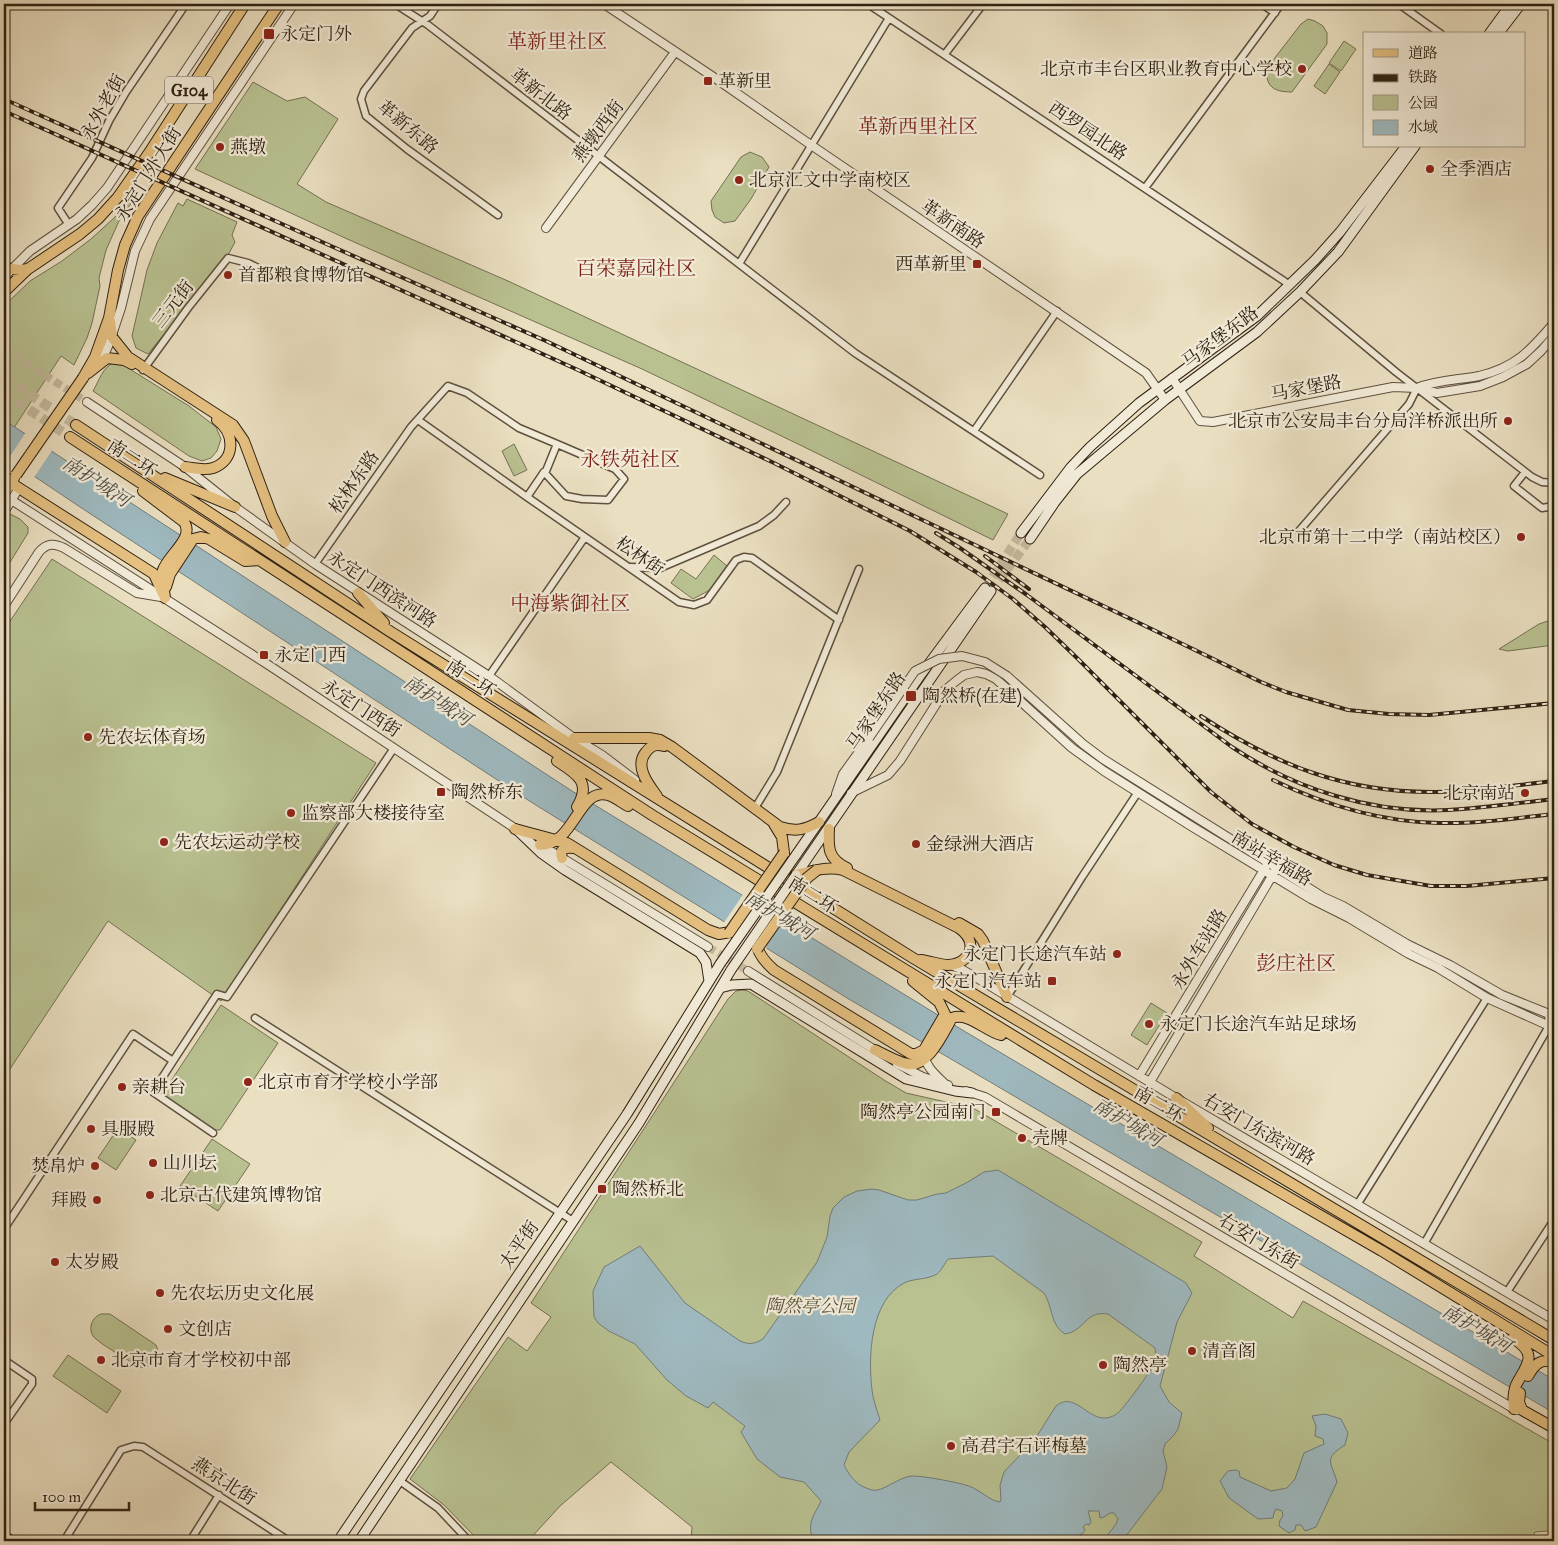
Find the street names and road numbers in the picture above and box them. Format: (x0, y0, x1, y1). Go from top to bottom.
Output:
street label: 革新北路 (506, 63, 576, 125)
street label: 永外老街 (76, 70, 130, 144)
road number: G104 (165, 76, 213, 104)
street label: 革新东路 (373, 95, 443, 159)
street label: 燕墩西街 (568, 96, 628, 166)
street label: 西罗园北路 (1045, 97, 1131, 165)
street label: 永定门外大街 (110, 122, 186, 226)
street label: 革新南路 (917, 195, 989, 253)
street label: 三元街 (148, 276, 198, 332)
street label: 马家堡东路 (1177, 301, 1263, 373)
street label: 马家堡路 (1269, 370, 1343, 406)
street label: 南二环 (103, 434, 161, 482)
street label: 松林东路 (324, 446, 384, 518)
street label: 松林街 (612, 532, 668, 580)
street label: 永定门西滨河路 (323, 545, 441, 633)
street label: 南二环 (442, 654, 500, 702)
street label: 马家堡东路 (842, 668, 910, 754)
street label: 永定门西街 (317, 674, 405, 742)
street label: 南站幸福路 (1228, 825, 1316, 891)
street label: 南二环 (784, 871, 842, 919)
street label: 永外车站路 (1166, 905, 1232, 993)
street label: 南二环 (1130, 1081, 1188, 1127)
street label: 右安门东滨河路 (1199, 1088, 1319, 1170)
street label: 右安门东街 (1215, 1208, 1303, 1274)
street label: 太平街 (495, 1217, 543, 1273)
street label: 燕京北街 (188, 1452, 260, 1510)

